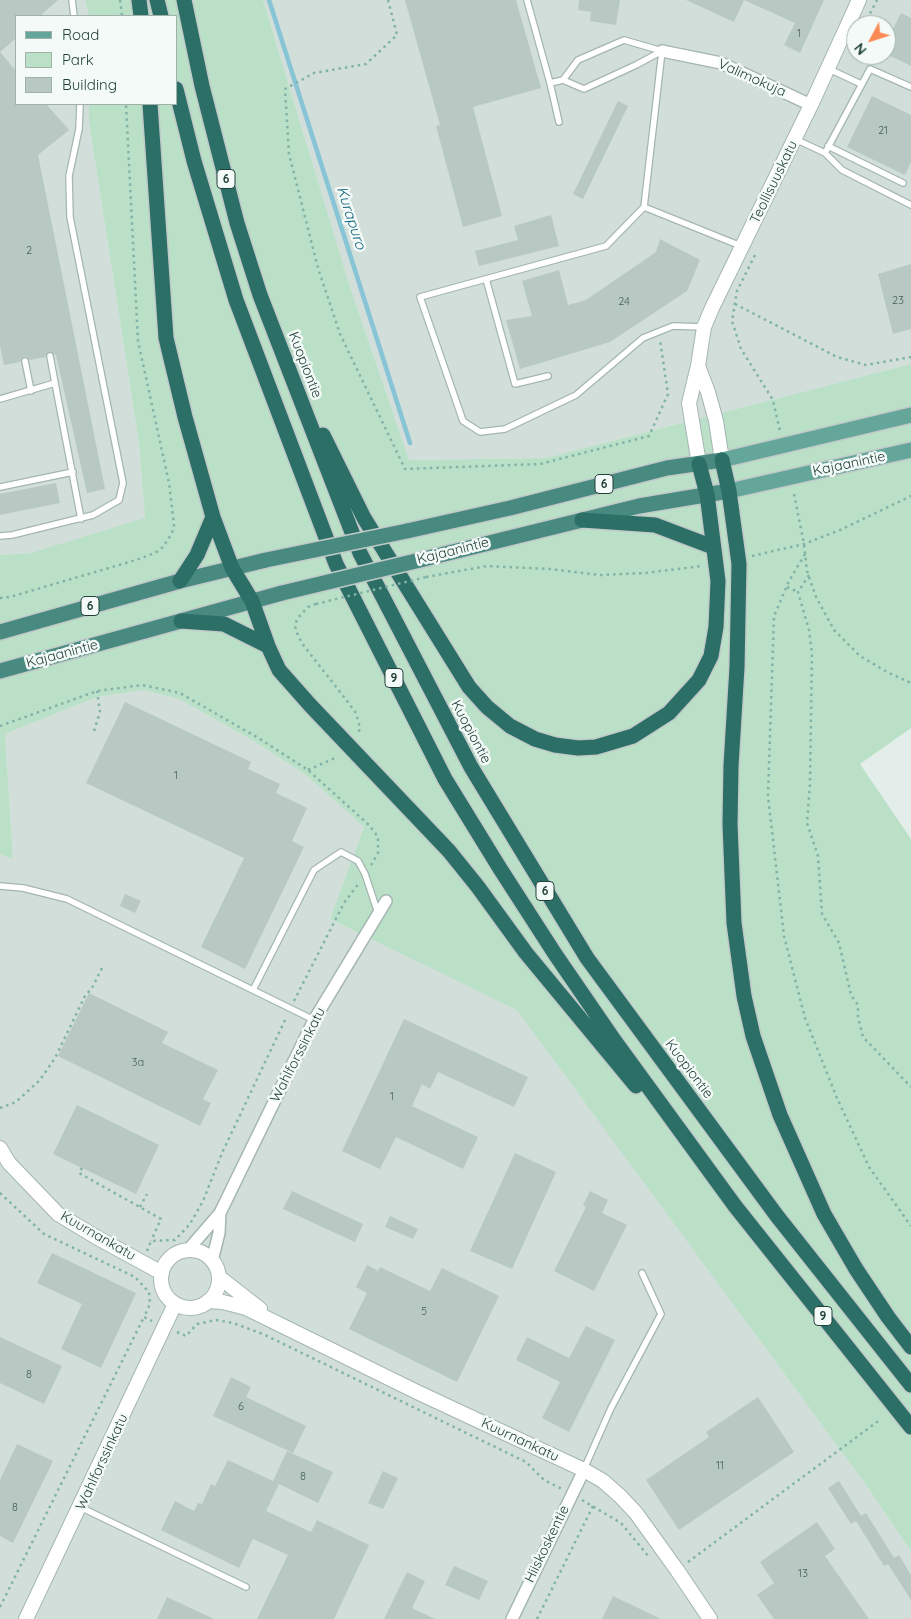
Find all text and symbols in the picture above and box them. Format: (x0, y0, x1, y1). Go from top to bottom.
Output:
legend (15, 15, 178, 105)
north arrow (846, 15, 896, 65)
text: Road (62, 25, 99, 44)
house number: 1 (797, 27, 801, 41)
text: N (850, 39, 870, 59)
text: Park (62, 50, 94, 69)
street label: Valimokuja (715, 56, 789, 100)
text: Building (62, 75, 117, 94)
house number: 21 (878, 124, 888, 138)
street label: Teollisuuskatu (747, 138, 801, 226)
road number: 6 (217, 170, 235, 188)
water label: Kurapuro (332, 184, 370, 252)
house number: 2 (26, 244, 32, 258)
house number: 23 (892, 294, 904, 308)
house number: 24 (618, 295, 630, 309)
street label: Kuopiontie (285, 330, 325, 400)
street label: Kajaanintie (811, 448, 887, 480)
road number: 6 (595, 474, 613, 494)
street label: Kajaanintie (415, 534, 491, 568)
road number: 6 (81, 596, 99, 616)
street label: Kajaanintie (24, 636, 100, 672)
road number: 9 (385, 668, 403, 688)
street label: Kuopiontie (447, 697, 495, 767)
house number: 1 (174, 769, 178, 783)
road number: 6 (536, 881, 554, 900)
street label: Wahlforssinkatu (267, 1005, 329, 1105)
street label: Kuopiontie (661, 1036, 717, 1102)
house number: 3a (132, 1056, 144, 1070)
house number: 1 (390, 1090, 394, 1104)
street label: Kuurnankatu (57, 1208, 139, 1264)
house number: 5 (421, 1305, 427, 1319)
road number: 9 (814, 1306, 832, 1325)
house number: 8 (26, 1368, 32, 1382)
house number: 6 (238, 1400, 244, 1414)
street label: Wahlforssinkatu (72, 1411, 132, 1513)
street label: Kuurnankatu (478, 1415, 562, 1465)
house number: 11 (716, 1459, 724, 1473)
house number: 8 (300, 1470, 306, 1484)
house number: 8 (12, 1501, 18, 1515)
street label: Hiiskoskentie (521, 1503, 573, 1585)
house number: 13 (798, 1567, 808, 1581)

